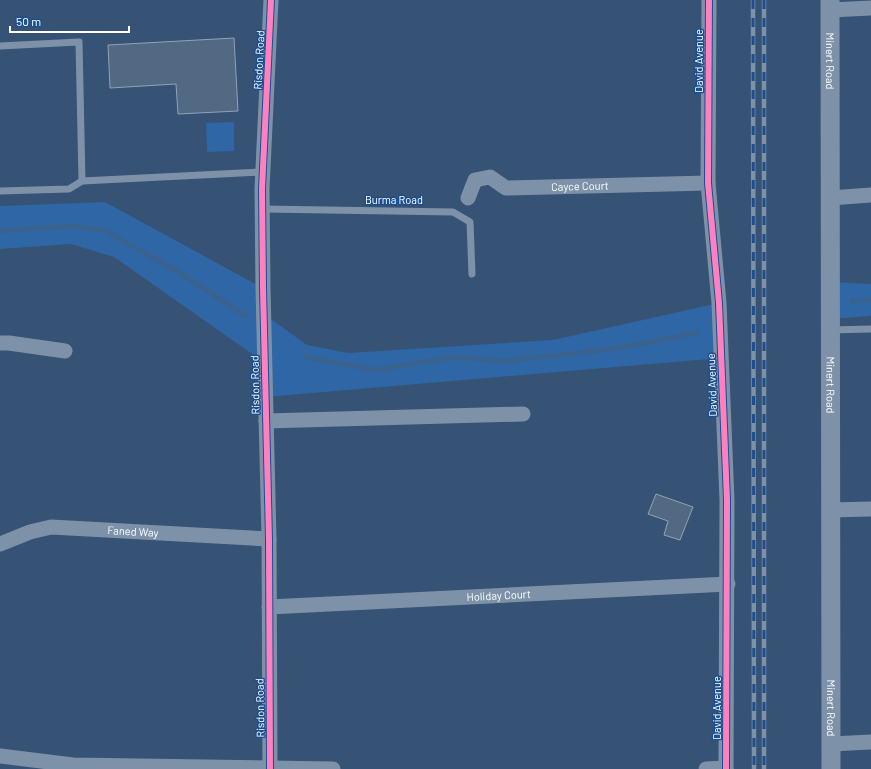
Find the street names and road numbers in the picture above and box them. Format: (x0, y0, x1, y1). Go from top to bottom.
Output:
street label: David Avenue (692, 29, 705, 93)
street label: Risdon Road (250, 30, 267, 90)
street label: Minert Road (824, 32, 837, 90)
street label: Cayce Court (551, 178, 609, 193)
street label: Burma Road (365, 193, 423, 206)
street label: David Avenue (704, 353, 719, 417)
street label: Risdon Road (247, 355, 262, 415)
street label: Minert Road (824, 356, 838, 414)
street label: Faned Way (107, 523, 159, 539)
street label: Holiday Court (466, 587, 531, 603)
street label: David Avenue (710, 676, 723, 740)
street label: Risdon Road (252, 678, 267, 738)
street label: Minert Road (825, 679, 838, 737)

